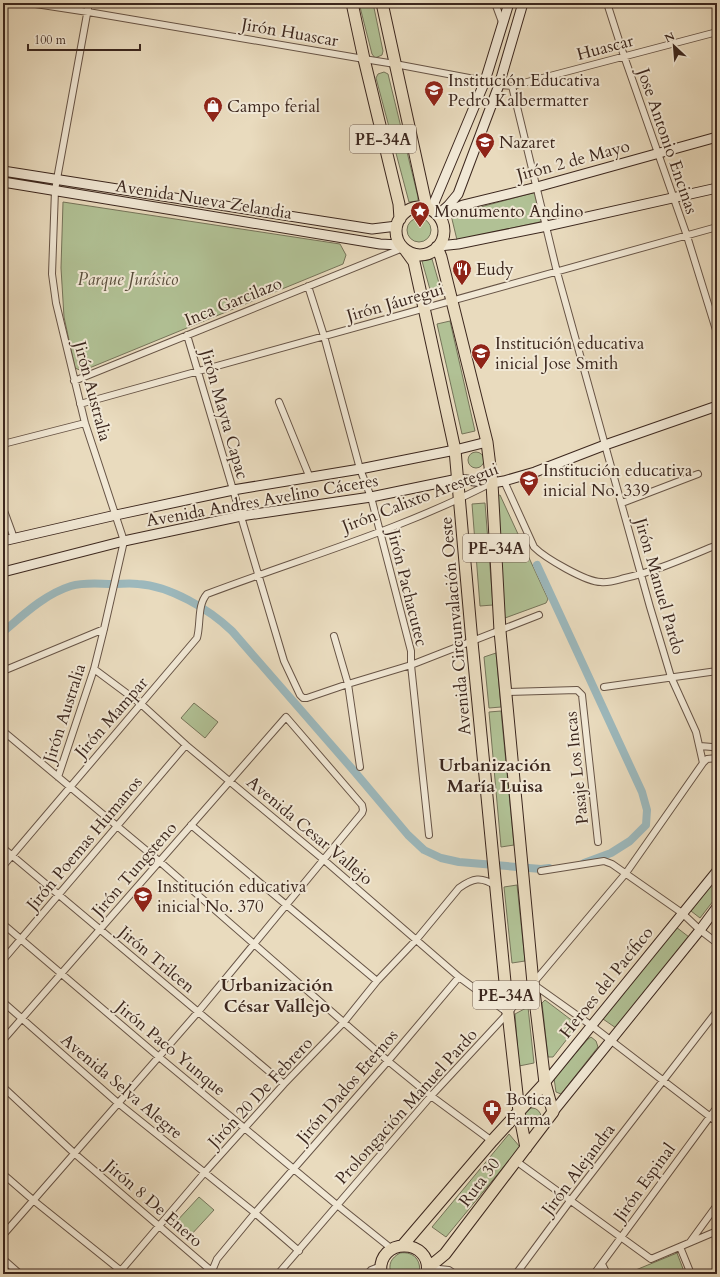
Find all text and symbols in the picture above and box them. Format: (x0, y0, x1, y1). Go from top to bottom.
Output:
street label: Jirón Huascar (237, 12, 341, 52)
scale bar (28, 26, 140, 52)
north arrow (654, 26, 694, 66)
text: N (662, 28, 678, 46)
street label: Huascar (574, 29, 637, 66)
text: 100 m (34, 32, 67, 48)
street label: Jose Antonio Encinas (631, 62, 703, 217)
place label: Institución Educativa Pedro Kalbermatter (448, 69, 601, 112)
school or university icon: Institución Educativa Pedro Kalbermatter (423, 79, 445, 107)
shop icon: Campo ferial (202, 95, 224, 123)
place label: Campo ferial (227, 95, 321, 118)
road number: PE-34A (350, 125, 416, 153)
school or university icon: Nazaret (474, 131, 496, 159)
place label: Nazaret (499, 131, 556, 154)
street label: Jirón 2 de Mayo (511, 134, 632, 187)
street label: Avenida Nueva Zelandia (114, 174, 294, 225)
place icon: Monumento Andino (409, 200, 431, 228)
place label: Monumento Andino (434, 200, 584, 223)
restaurant icon: Eudy (451, 258, 473, 286)
place label: Eudy (476, 258, 514, 281)
park label: Parque Jurásico (78, 268, 179, 291)
street label: Inca Garcilazo (181, 271, 285, 331)
street label: Jirón Jáuregui (341, 278, 447, 328)
place label: Institución educativa inicial Jose Smith (495, 332, 645, 375)
street label: Jirón Australia (67, 336, 117, 444)
school or university icon: Institución educativa inicial Jose Smith (470, 342, 492, 370)
street label: Jirón Mayta Capac (194, 344, 254, 482)
street label: Jirón Calixto Arestegui (336, 457, 502, 539)
place label: Institución educativa inicial No. 339 (543, 459, 693, 502)
street label: Avenida Andres Avelino Cáceres (144, 469, 380, 532)
school or university icon: Institución educativa inicial No. 339 (518, 469, 540, 497)
street label: Jirón Manuel Pardo (628, 512, 690, 657)
street label: Avenida Circunvalación Oeste (434, 516, 477, 736)
street label: Jirón Pachacutec (381, 524, 433, 649)
road number: PE-34A (463, 534, 529, 562)
street label: Jirón Australia (37, 660, 91, 768)
street label: Jirón Mampar (68, 671, 154, 765)
street label: Pasaje Los Incas (559, 710, 594, 826)
district label: Urbanización María Luisa (439, 753, 552, 799)
street label: Jirón Poemas Humanos (19, 771, 148, 918)
street label: Avenida Cesar Vallejo (242, 771, 378, 890)
street label: Jirón Tungsteno (85, 817, 182, 924)
place label: Institución educativa inicial No. 370 (157, 875, 307, 918)
school or university icon: Institución educativa inicial No. 370 (132, 885, 154, 913)
street label: Jirón Trilcen (111, 919, 200, 998)
street label: Heroes del Pacífico (554, 922, 659, 1043)
district label: Urbanización César Vallejo (221, 973, 334, 1019)
road number: PE-34A (473, 981, 539, 1009)
street label: Jirón Paco Yunque (109, 994, 230, 1101)
street label: Prolongación Manuel Pardo (330, 1023, 483, 1189)
street label: Jirón Dados Eternos (289, 1024, 404, 1151)
street label: Avenida Selva Alegre (56, 1029, 187, 1144)
street label: Jirón 20 De Febrero (201, 1032, 318, 1155)
place label: Botica Farma (506, 1088, 553, 1131)
pharmacy icon: Botica Farma (481, 1098, 503, 1126)
street label: Jirón Alejandra (535, 1118, 621, 1222)
street label: Jirón Espinal (606, 1138, 681, 1228)
street label: Jirón 8 De Enero (98, 1152, 208, 1252)
street label: Ruta 30 (453, 1153, 506, 1212)

